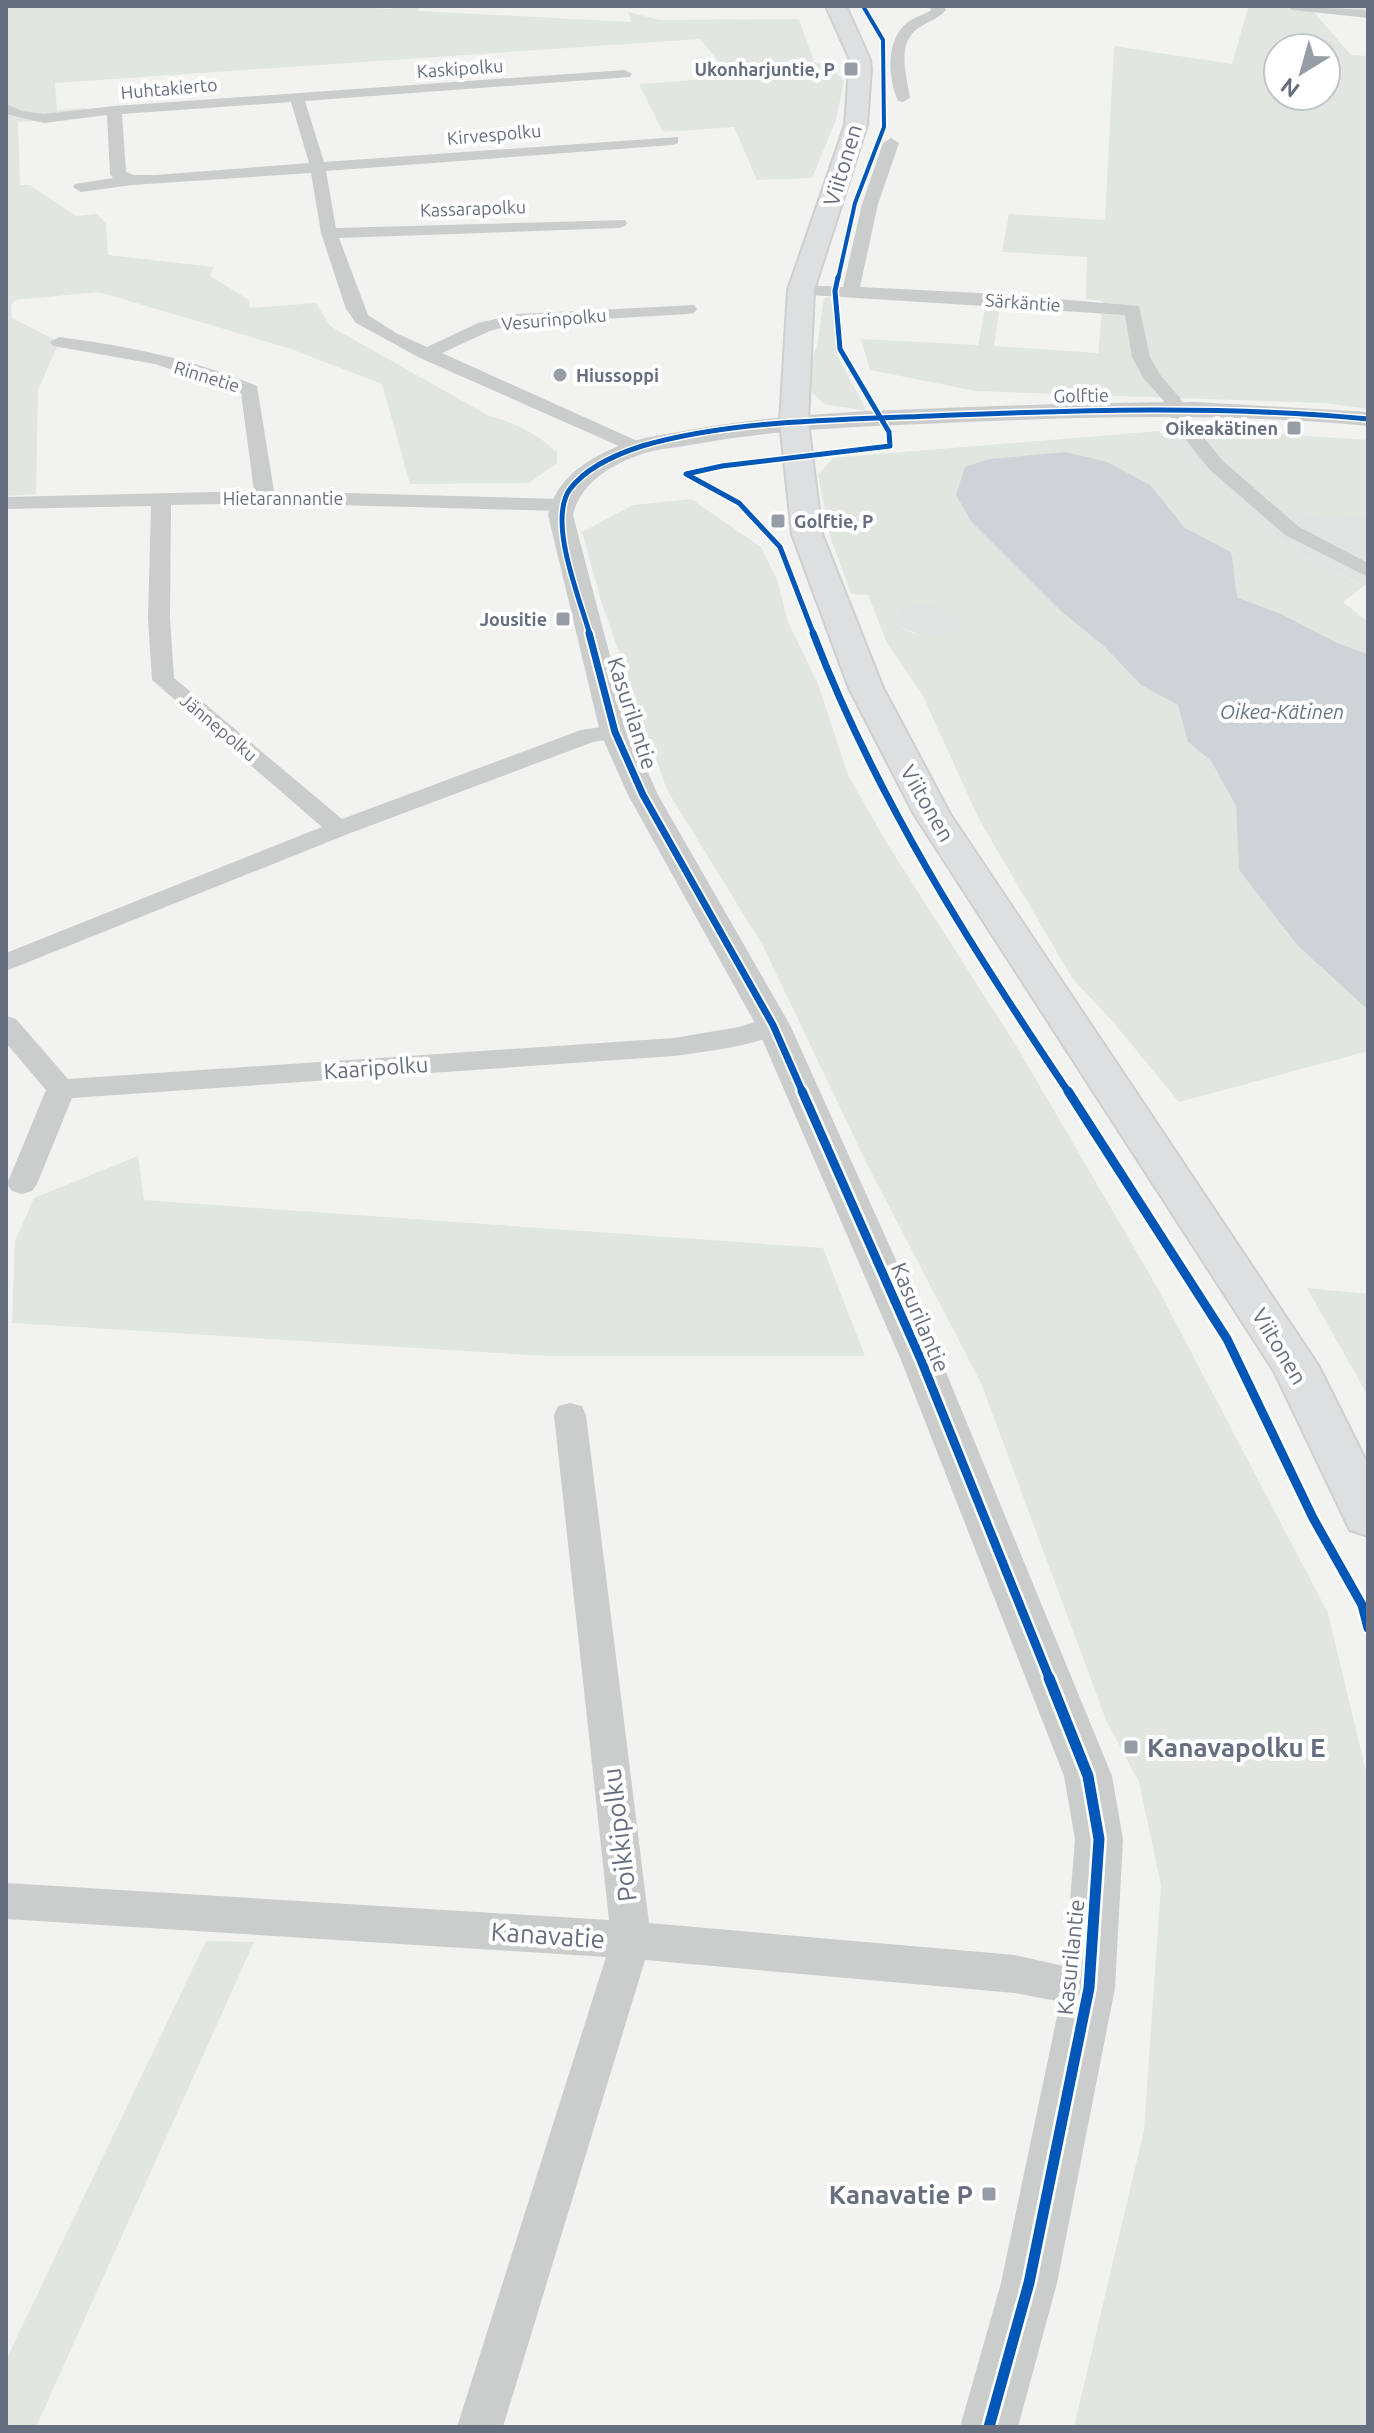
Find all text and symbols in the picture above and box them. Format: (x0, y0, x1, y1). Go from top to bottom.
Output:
north arrow (1262, 32, 1342, 112)
street label: Kaskipolku (416, 55, 504, 81)
place label: Ukonharjuntie, P (695, 59, 835, 79)
marker: Ukonharjuntie, P (842, 60, 860, 78)
text: N (1276, 73, 1304, 103)
street label: Huhtakierto (120, 74, 218, 102)
street label: Kirvespolku (446, 120, 542, 148)
street label: Viitonen (818, 121, 866, 209)
street label: Kassarapolku (420, 196, 526, 220)
street label: Särkäntie (985, 289, 1061, 315)
street label: Vesurinpolku (501, 304, 607, 334)
street label: Rinnetie (172, 357, 242, 395)
place label: Hiussoppi (576, 365, 659, 385)
marker: Hiussoppi (551, 366, 569, 384)
street label: Golftie (1053, 385, 1109, 405)
place label: Oikeakätinen (1165, 418, 1278, 438)
marker: Oikeakätinen (1285, 419, 1303, 437)
street label: Hietarannantie (223, 488, 343, 508)
place label: Golftie, P (794, 511, 873, 531)
marker: Golftie, P (769, 512, 787, 530)
place label: Jousitie (480, 609, 547, 629)
marker: Jousitie (554, 610, 572, 628)
street label: Kasurilantie (603, 654, 663, 772)
street label: Jännepolku (177, 689, 261, 765)
water label: Oikea-Kätinen (1220, 700, 1344, 723)
street label: Viitonen (896, 760, 960, 846)
street label: Kaaripolku (323, 1051, 429, 1083)
street label: Kasurilantie (887, 1259, 955, 1375)
street label: Viitonen (1248, 1304, 1312, 1388)
place label: Kanavapolku E (1147, 1733, 1325, 1762)
marker: Kanavapolku E (1122, 1738, 1140, 1756)
street label: Poikkipolku (596, 1766, 642, 1904)
street label: Kasurilantie (1051, 1898, 1089, 2016)
street label: Kanavatie (490, 1917, 606, 1953)
place label: Kanavatie P (829, 2180, 973, 2209)
marker: Kanavatie P (980, 2185, 998, 2203)

